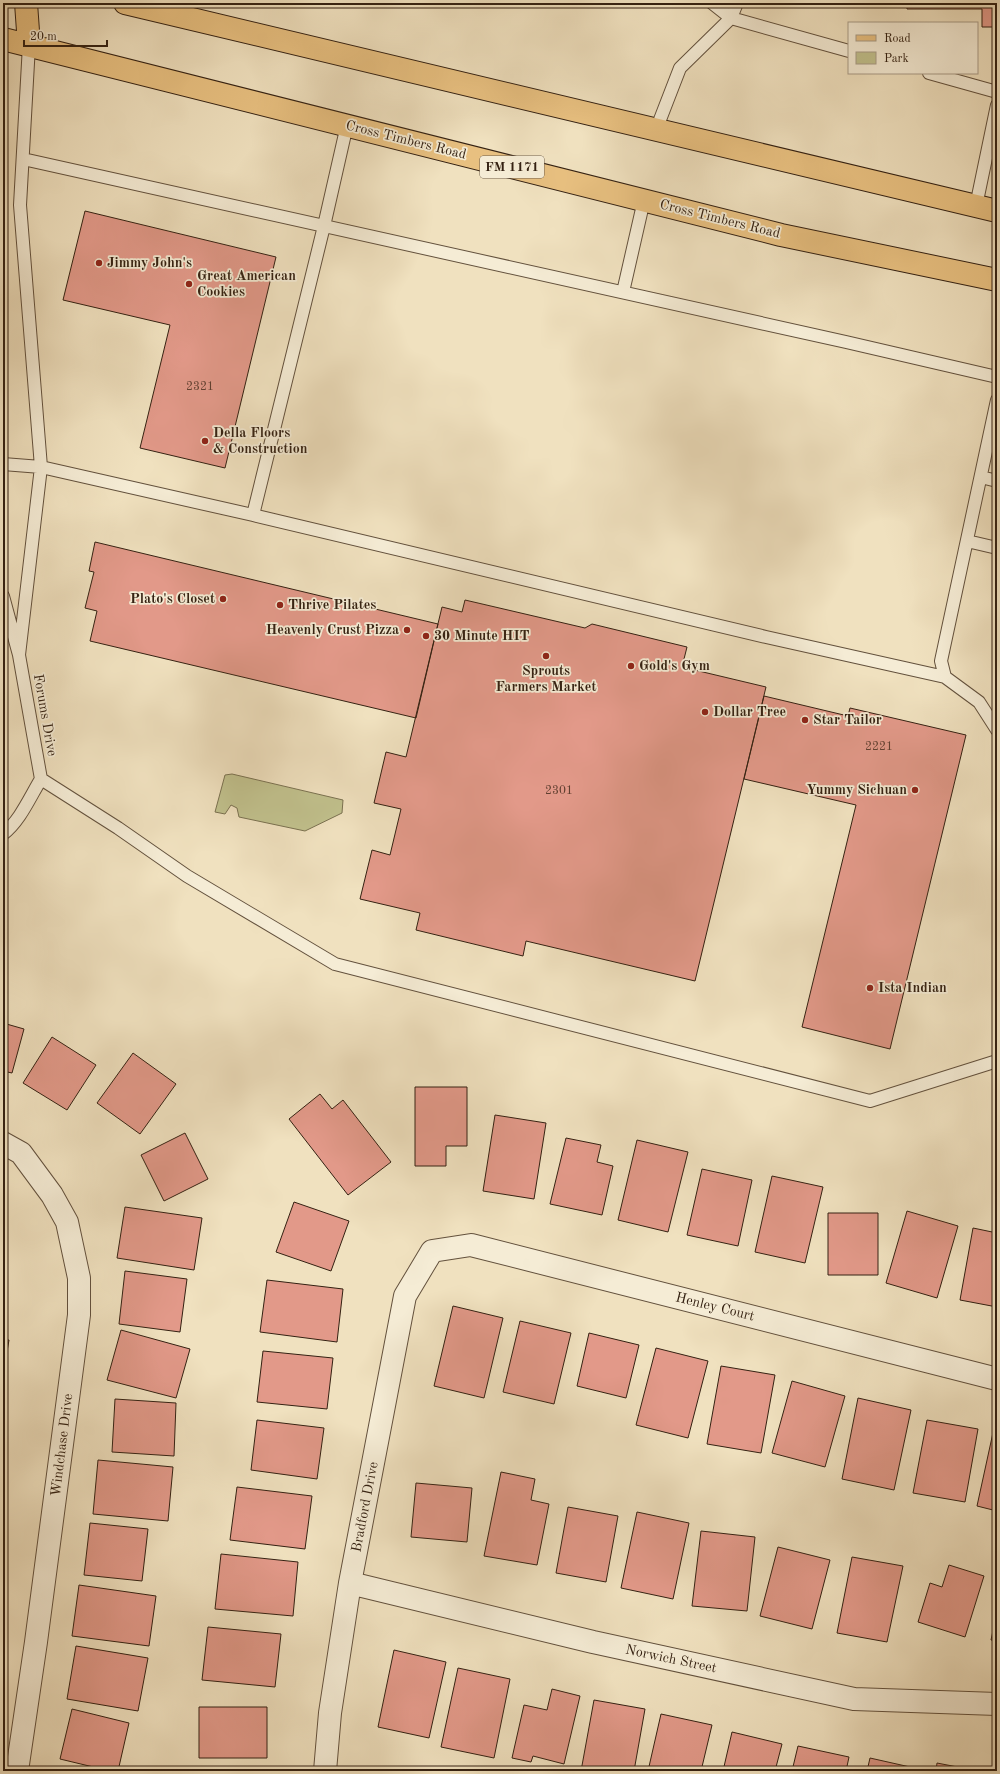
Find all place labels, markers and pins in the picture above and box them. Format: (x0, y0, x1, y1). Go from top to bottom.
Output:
place label: Jimmy John's (107, 256, 192, 270)
marker: Jimmy John's (94, 258, 104, 268)
place label: Great American Cookies (197, 269, 296, 299)
marker: Great American Cookies (184, 279, 194, 289)
place label: Della Floors & Construction (213, 426, 308, 456)
marker: Della Floors & Construction (200, 436, 210, 446)
place label: Plato's Closet (130, 592, 215, 606)
marker: Plato's Closet (218, 594, 228, 604)
place label: Thrive Pilates (288, 598, 376, 612)
marker: Thrive Pilates (275, 600, 285, 610)
place label: Heavenly Crust Pizza (266, 623, 399, 637)
marker: Heavenly Crust Pizza (402, 625, 412, 635)
place label: 30 Minute HIT (434, 629, 530, 643)
marker: 30 Minute HIT (421, 631, 431, 641)
marker: Sprouts Farmers Market (541, 651, 551, 661)
place label: Gold's Gym (639, 659, 710, 673)
marker: Gold's Gym (626, 661, 636, 671)
place label: Sprouts Farmers Market (495, 664, 597, 694)
place label: Dollar Tree (713, 705, 786, 719)
marker: Dollar Tree (700, 707, 710, 717)
place label: Star Tailor (813, 713, 882, 727)
marker: Star Tailor (800, 715, 810, 725)
place label: Yummy Sichuan (807, 783, 907, 797)
marker: Yummy Sichuan (910, 785, 920, 795)
place label: Ista Indian (878, 981, 947, 995)
marker: Ista Indian (865, 983, 875, 993)

